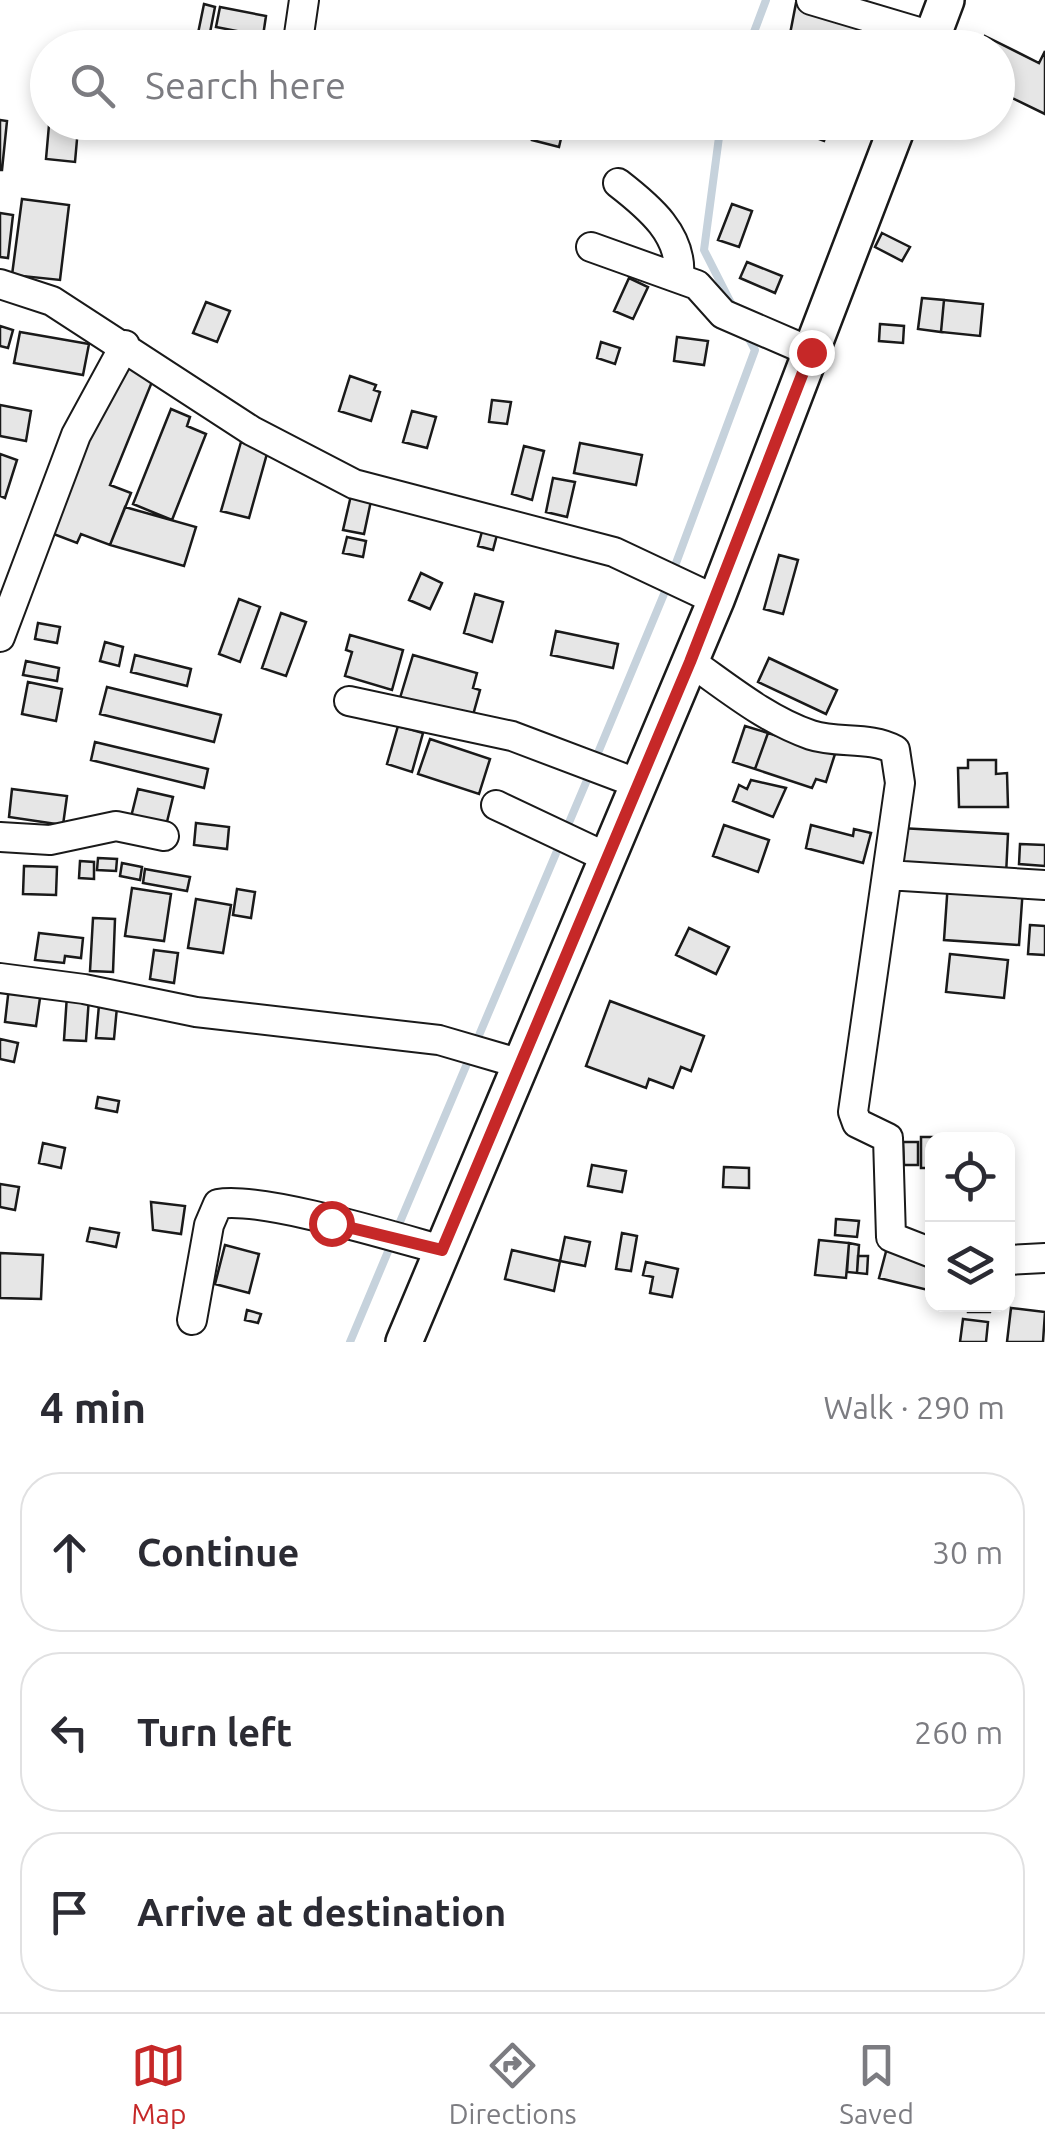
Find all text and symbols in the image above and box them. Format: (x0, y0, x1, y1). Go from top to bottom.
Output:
search box (30, 30, 1015, 140)
icon: search (65, 58, 120, 113)
text: Search here (145, 64, 346, 106)
route end (789, 330, 835, 376)
map controls (925, 1132, 1015, 1312)
button: locate (925, 1132, 1015, 1222)
route start (309, 1201, 355, 1247)
button: layers (925, 1222, 1015, 1312)
text: 4 min (40, 1384, 146, 1431)
text: Walk · 290 m (823, 1389, 1005, 1425)
icon: ahead (42, 1525, 97, 1580)
text: Continue (137, 1531, 299, 1573)
text: 30 m (932, 1534, 1003, 1570)
icon: left (42, 1705, 97, 1760)
text: Turn left (137, 1711, 292, 1753)
text: 260 m (914, 1714, 1003, 1750)
icon: arrive (42, 1885, 97, 1940)
text: Arrive at destination (137, 1891, 506, 1933)
tab: Map (131, 2038, 186, 2129)
tab: Directions (449, 2038, 577, 2129)
tab: Saved (839, 2038, 914, 2129)

